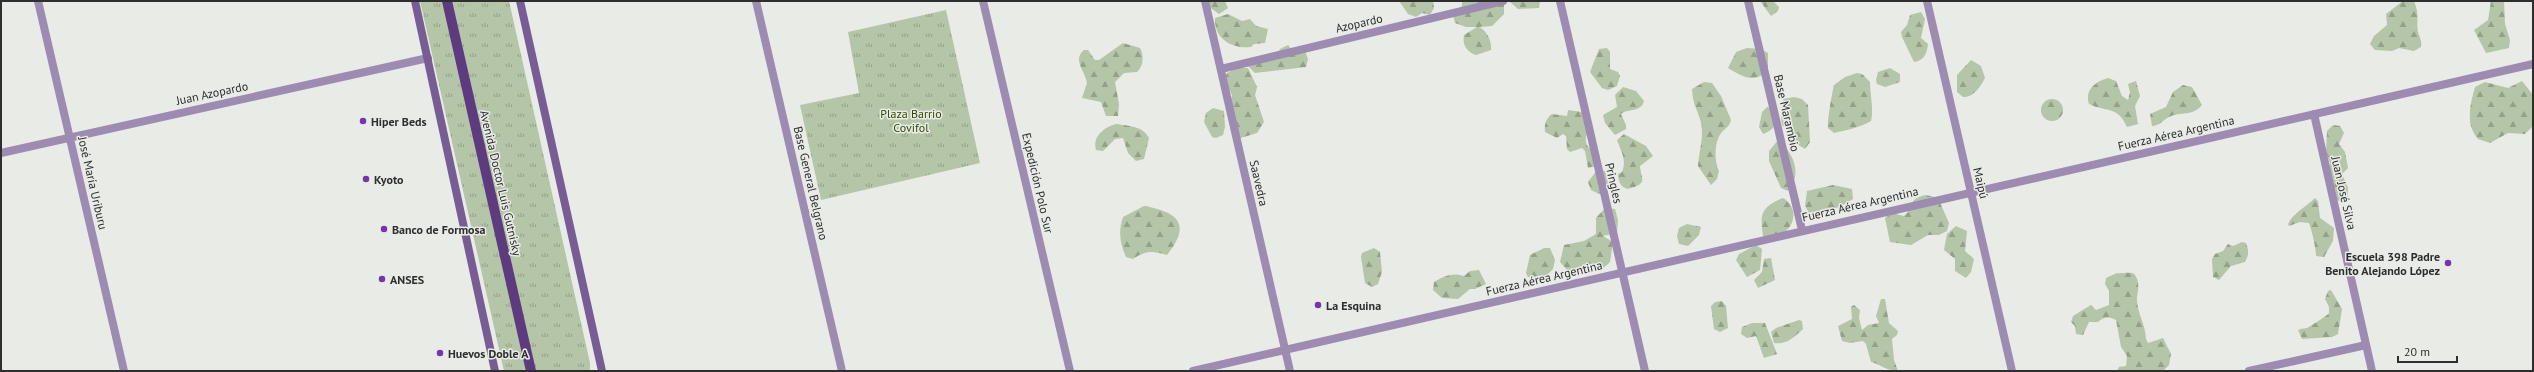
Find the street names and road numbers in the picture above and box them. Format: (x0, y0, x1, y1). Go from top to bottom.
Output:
street label: Azopardo (1334, 10, 1384, 36)
street label: Base Marambio (1771, 73, 1803, 153)
street label: Juan Azopardo (174, 78, 249, 108)
street label: Avenida Doctor Luis Gutnisky (477, 109, 525, 258)
street label: Fuerza Aérea Argentina (2116, 112, 2236, 154)
street label: Base General Belgrano (791, 125, 831, 241)
street label: Expedición Polo Sur (1019, 131, 1057, 235)
street label: José María Uriburu (75, 134, 111, 231)
street label: Juan José Silva (2328, 154, 2360, 231)
street label: Saavedra (1246, 159, 1272, 207)
street label: Pringles (1602, 161, 1626, 205)
street label: Maipú (1970, 166, 1992, 200)
street label: Fuerza Aérea Argentina (1800, 183, 1920, 225)
street label: Fuerza Aérea Argentina (1484, 257, 1604, 299)

